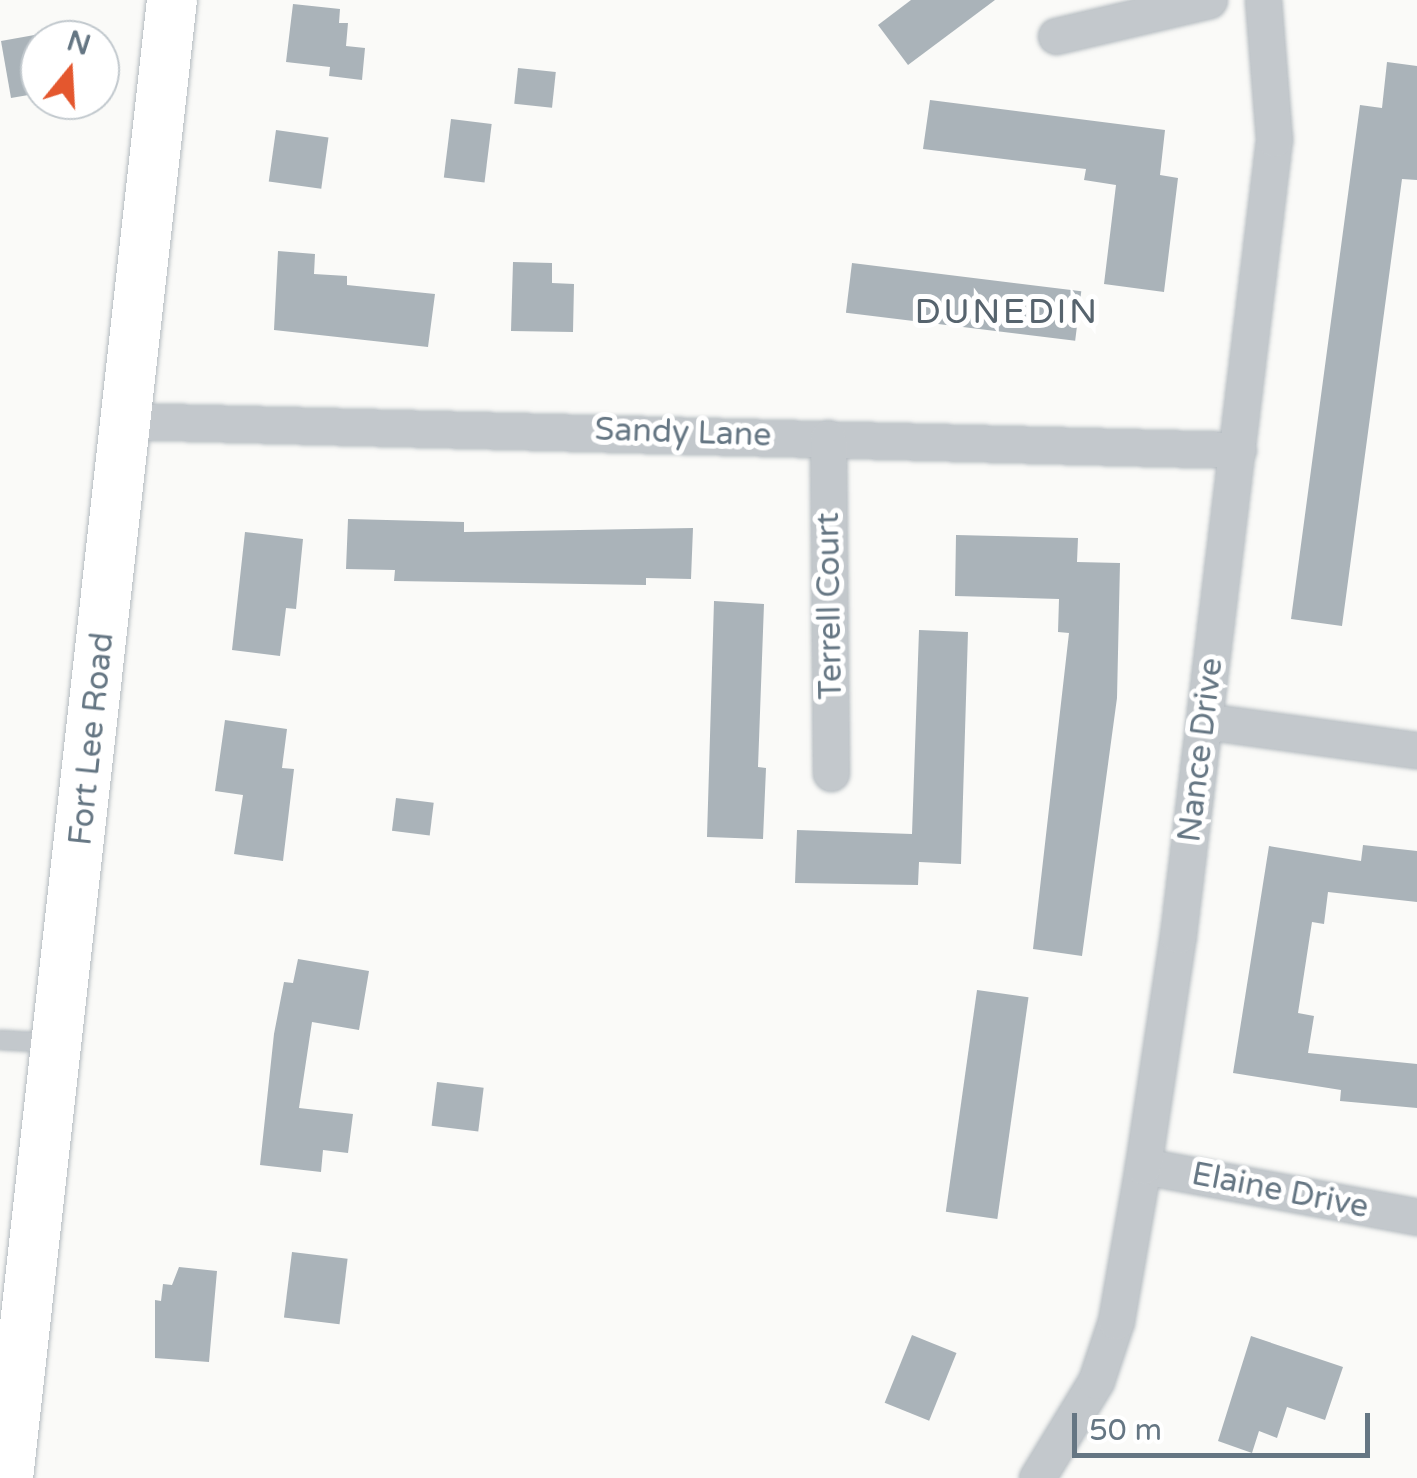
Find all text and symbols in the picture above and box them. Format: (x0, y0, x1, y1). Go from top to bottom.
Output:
north arrow (20, 20, 120, 120)
text: N (63, 24, 95, 63)
district label: DUNEDIN (914, 291, 1100, 333)
street label: Sandy Lane (594, 411, 772, 455)
street label: Terrell Court (809, 512, 851, 700)
street label: Fort Lee Road (62, 631, 122, 847)
street label: Nance Drive (1171, 656, 1231, 844)
street label: Elaine Drive (1188, 1155, 1372, 1227)
scale bar (1077, 1393, 1374, 1455)
text: 50 m (1089, 1412, 1162, 1449)

